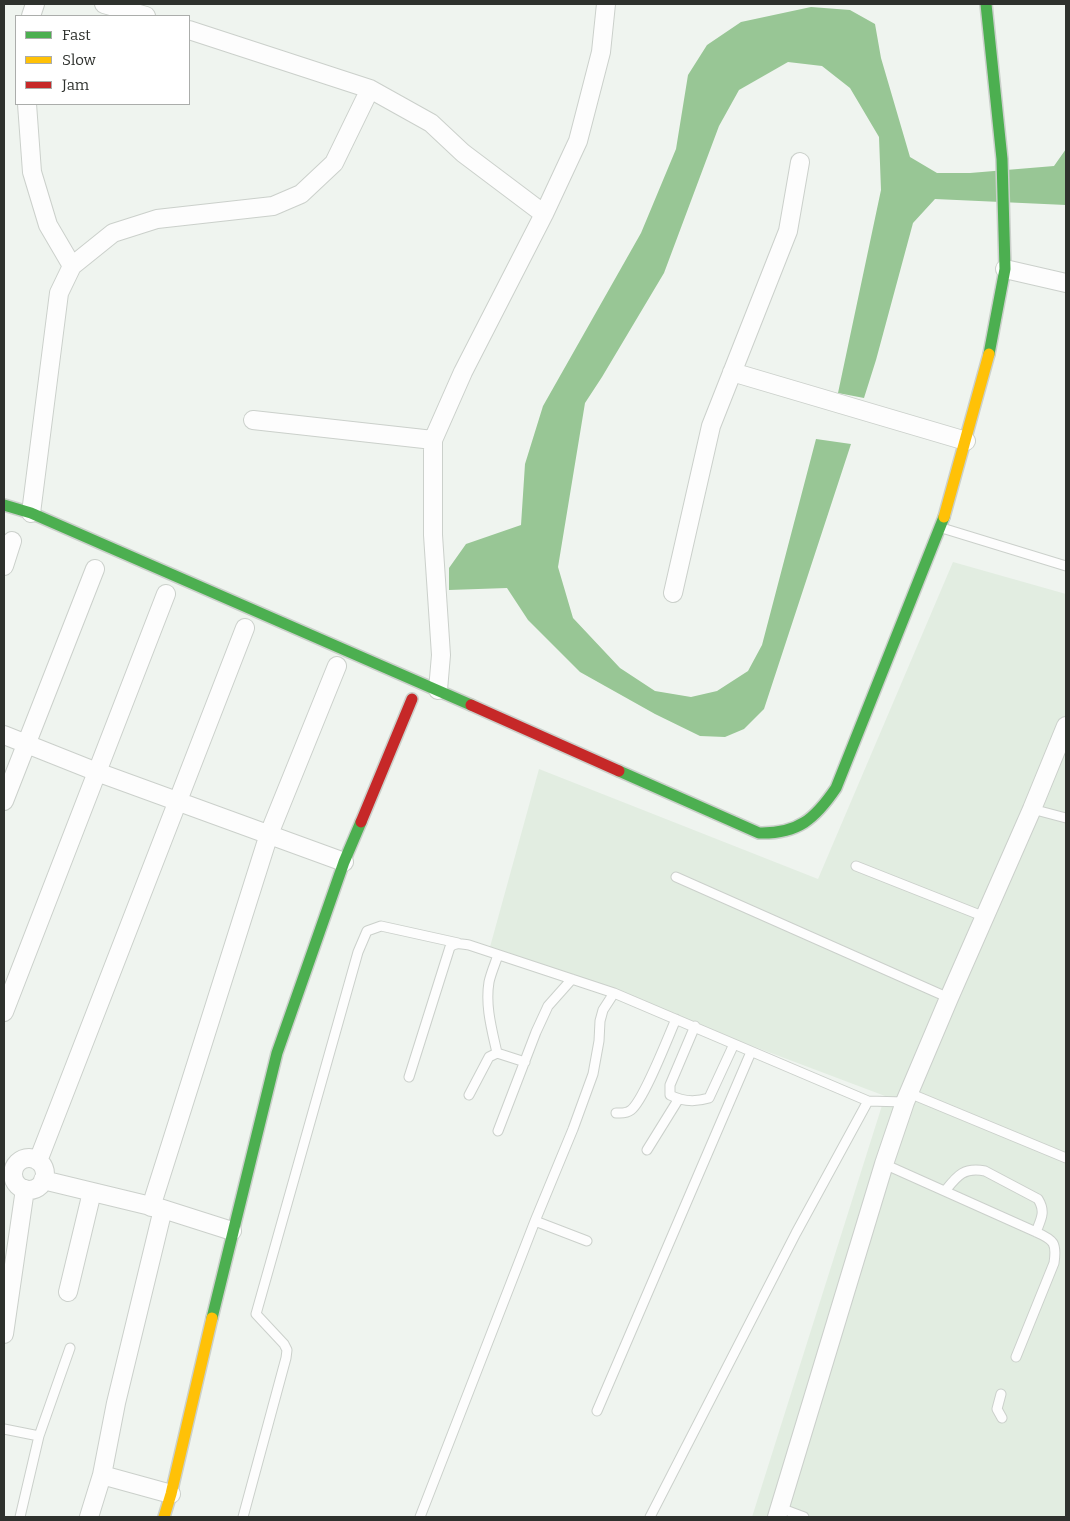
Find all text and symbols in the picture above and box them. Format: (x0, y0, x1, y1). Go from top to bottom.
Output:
legend (15, 15, 190, 105)
text: Fast (62, 26, 91, 44)
text: Slow (62, 51, 96, 69)
text: Jam (62, 76, 89, 94)

